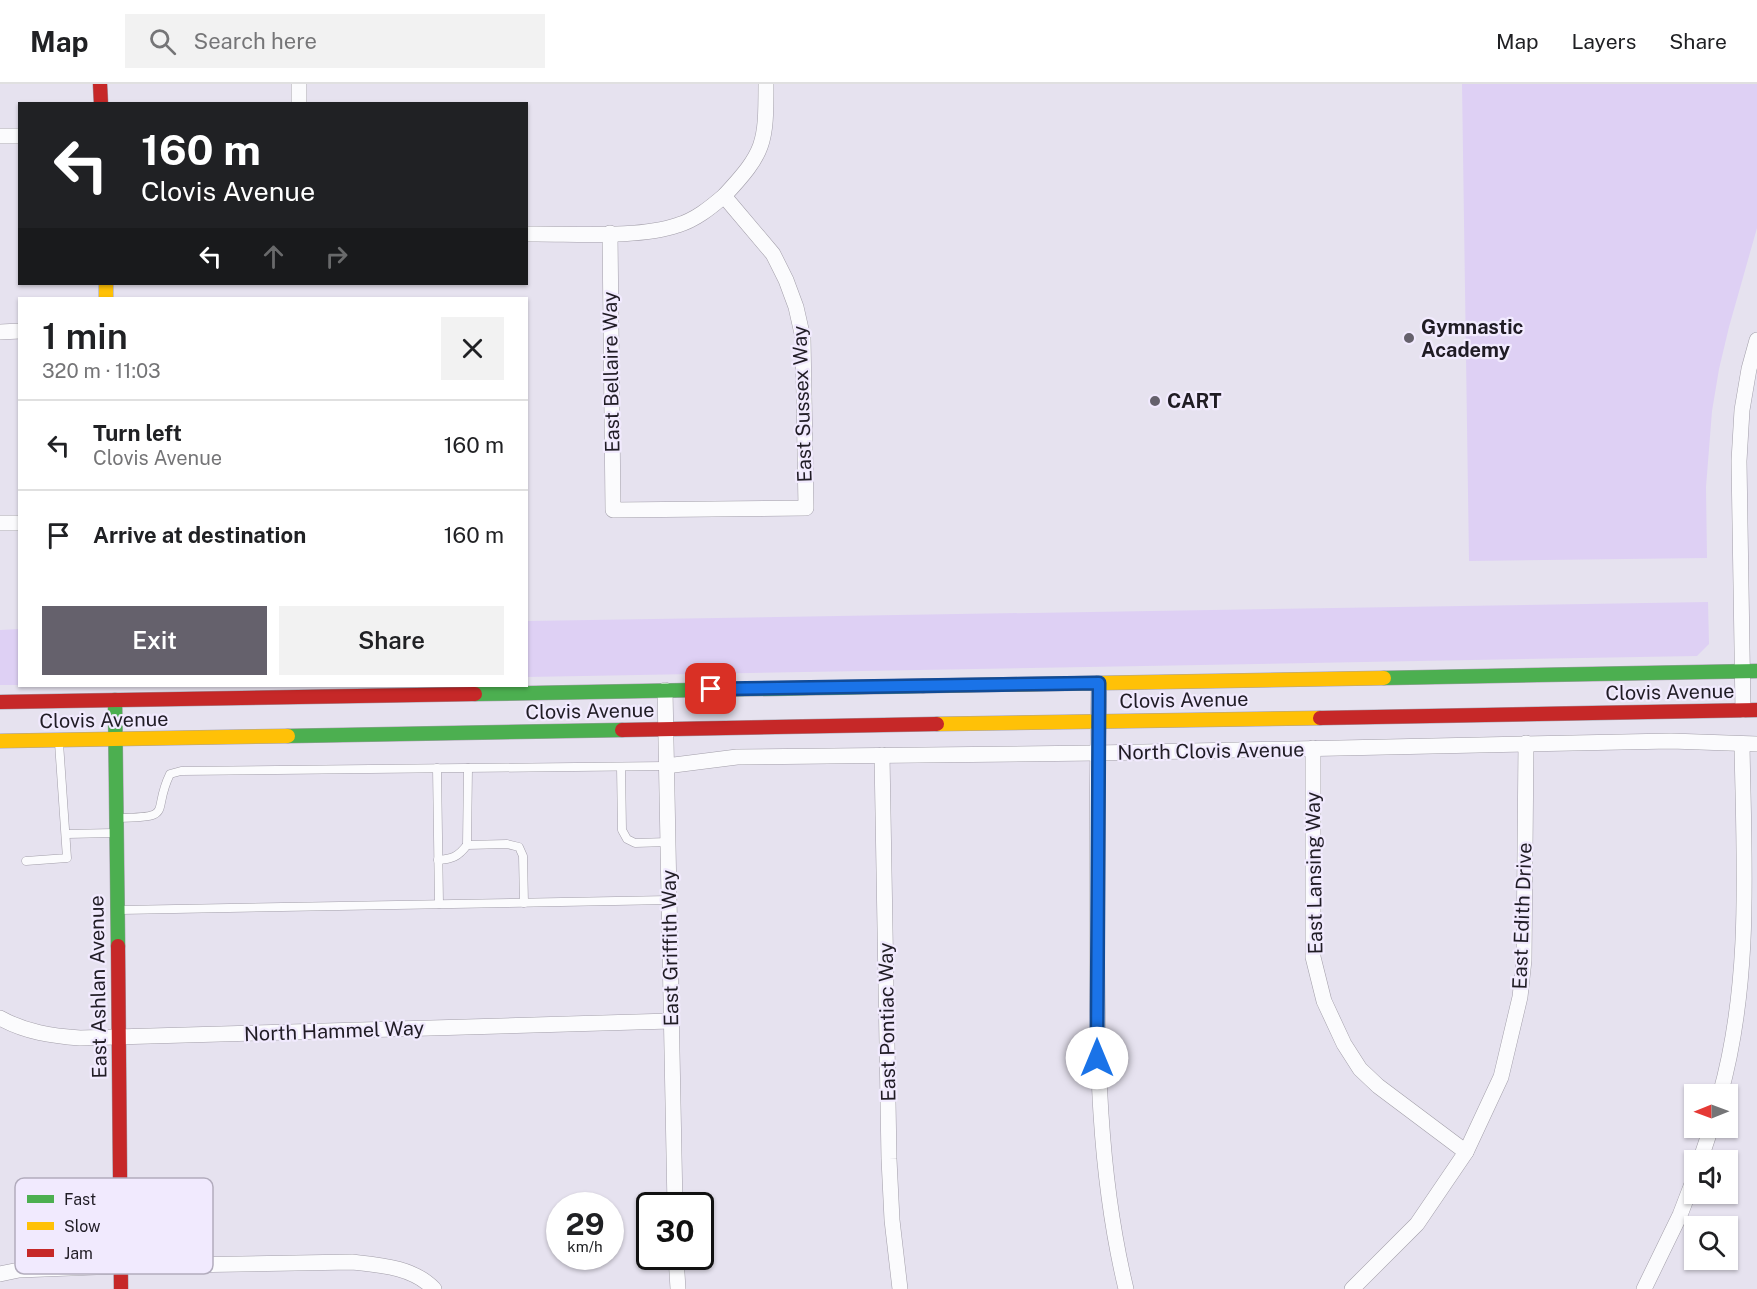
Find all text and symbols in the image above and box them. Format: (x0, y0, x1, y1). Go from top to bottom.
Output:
search box (125, 14, 545, 68)
text: Map (30, 25, 89, 58)
icon: search (146, 25, 179, 58)
text: Search here (194, 28, 317, 54)
text: Map (1496, 29, 1539, 54)
text: Layers (1572, 29, 1636, 54)
text: Share (1669, 29, 1727, 54)
text: 160 m (141, 125, 261, 174)
icon: left (42, 126, 120, 204)
text: Clovis Avenue (141, 175, 315, 207)
icon: left (194, 240, 227, 273)
icon: ahead (257, 240, 290, 273)
icon: right (320, 240, 353, 273)
street label: East Bellaire Way (598, 291, 624, 453)
text: 1 min (42, 315, 128, 357)
place label: Gymnastic Academy (1421, 315, 1524, 362)
button: close (441, 317, 504, 380)
street label: East Sussex Way (787, 325, 817, 483)
marker: Gymnastic Academy (1402, 331, 1416, 345)
text: 320 m · 11:03 (42, 359, 161, 383)
place label: CART (1167, 389, 1222, 413)
marker: CART (1148, 394, 1162, 408)
text: Turn left (93, 420, 182, 446)
icon: left (42, 429, 75, 462)
text: 160 m (444, 432, 504, 458)
text: Clovis Avenue (93, 446, 222, 470)
icon: arrive (42, 519, 75, 552)
text: Arrive at destination (93, 522, 306, 548)
text: 160 m (444, 522, 504, 548)
button: Exit (42, 606, 267, 675)
button: Share (279, 606, 504, 675)
pin (685, 663, 736, 714)
icon: arrive (694, 672, 727, 705)
street label: Clovis Avenue (1605, 679, 1735, 705)
street label: Clovis Avenue (1119, 687, 1249, 713)
street label: Clovis Avenue (525, 698, 655, 724)
street label: Clovis Avenue (39, 707, 169, 733)
street label: North Clovis Avenue (1117, 737, 1305, 765)
street label: East Lansing Way (1301, 791, 1327, 955)
street label: East Edith Drive (1507, 842, 1537, 990)
street label: East Griffith Way (657, 869, 683, 1027)
street label: East Ashlan Avenue (84, 895, 112, 1079)
street label: East Pontiac Way (874, 942, 900, 1102)
street label: North Hammel Way (243, 1016, 425, 1046)
position arrow (1065, 1026, 1129, 1090)
north arrow (1684, 1084, 1738, 1138)
map controls (1684, 1084, 1738, 1270)
button: sound (1684, 1150, 1738, 1204)
legend (15, 1178, 213, 1274)
text: Fast (64, 1190, 96, 1209)
speed limit sign: 30 (636, 1192, 714, 1270)
text: 29 (566, 1206, 604, 1242)
button: search (1684, 1216, 1738, 1270)
text: Slow (64, 1217, 101, 1236)
text: km/h (567, 1238, 603, 1255)
text: Jam (64, 1244, 93, 1263)

